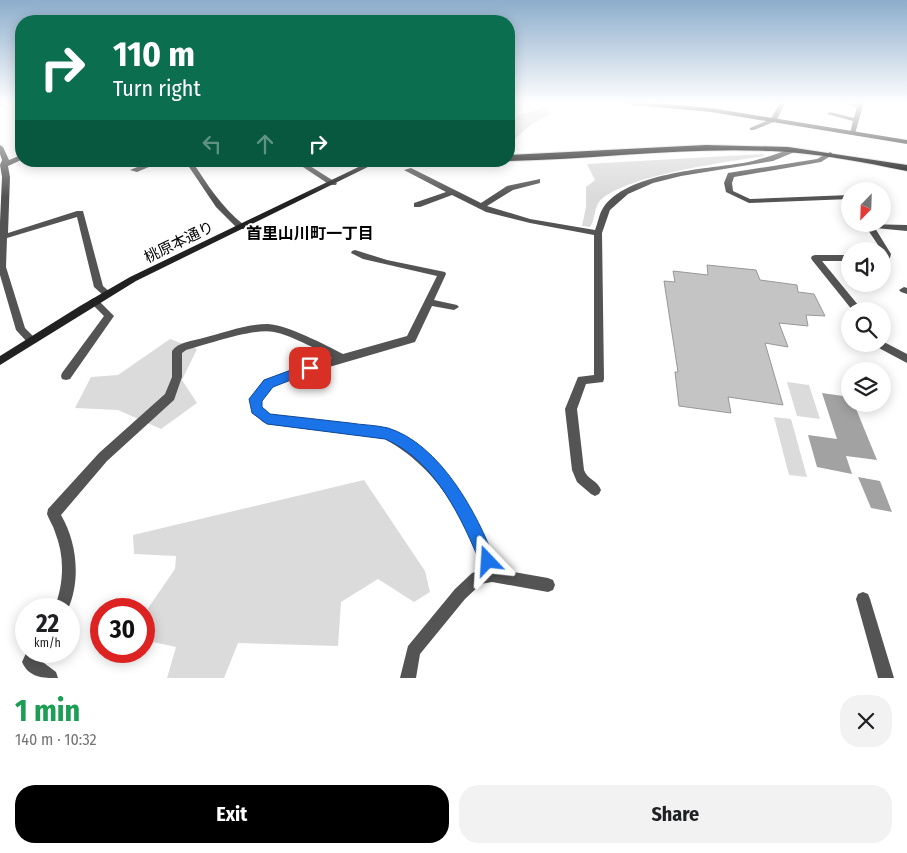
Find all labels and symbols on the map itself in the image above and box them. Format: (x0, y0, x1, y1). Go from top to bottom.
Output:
north arrow (841, 182, 891, 232)
street label: 桃原本通り (141, 217, 217, 267)
district label: 首里山川町一丁目 (246, 224, 374, 243)
pin (289, 347, 331, 389)
position arrow (461, 534, 513, 586)
speed limit sign: 30 (90, 598, 155, 663)

